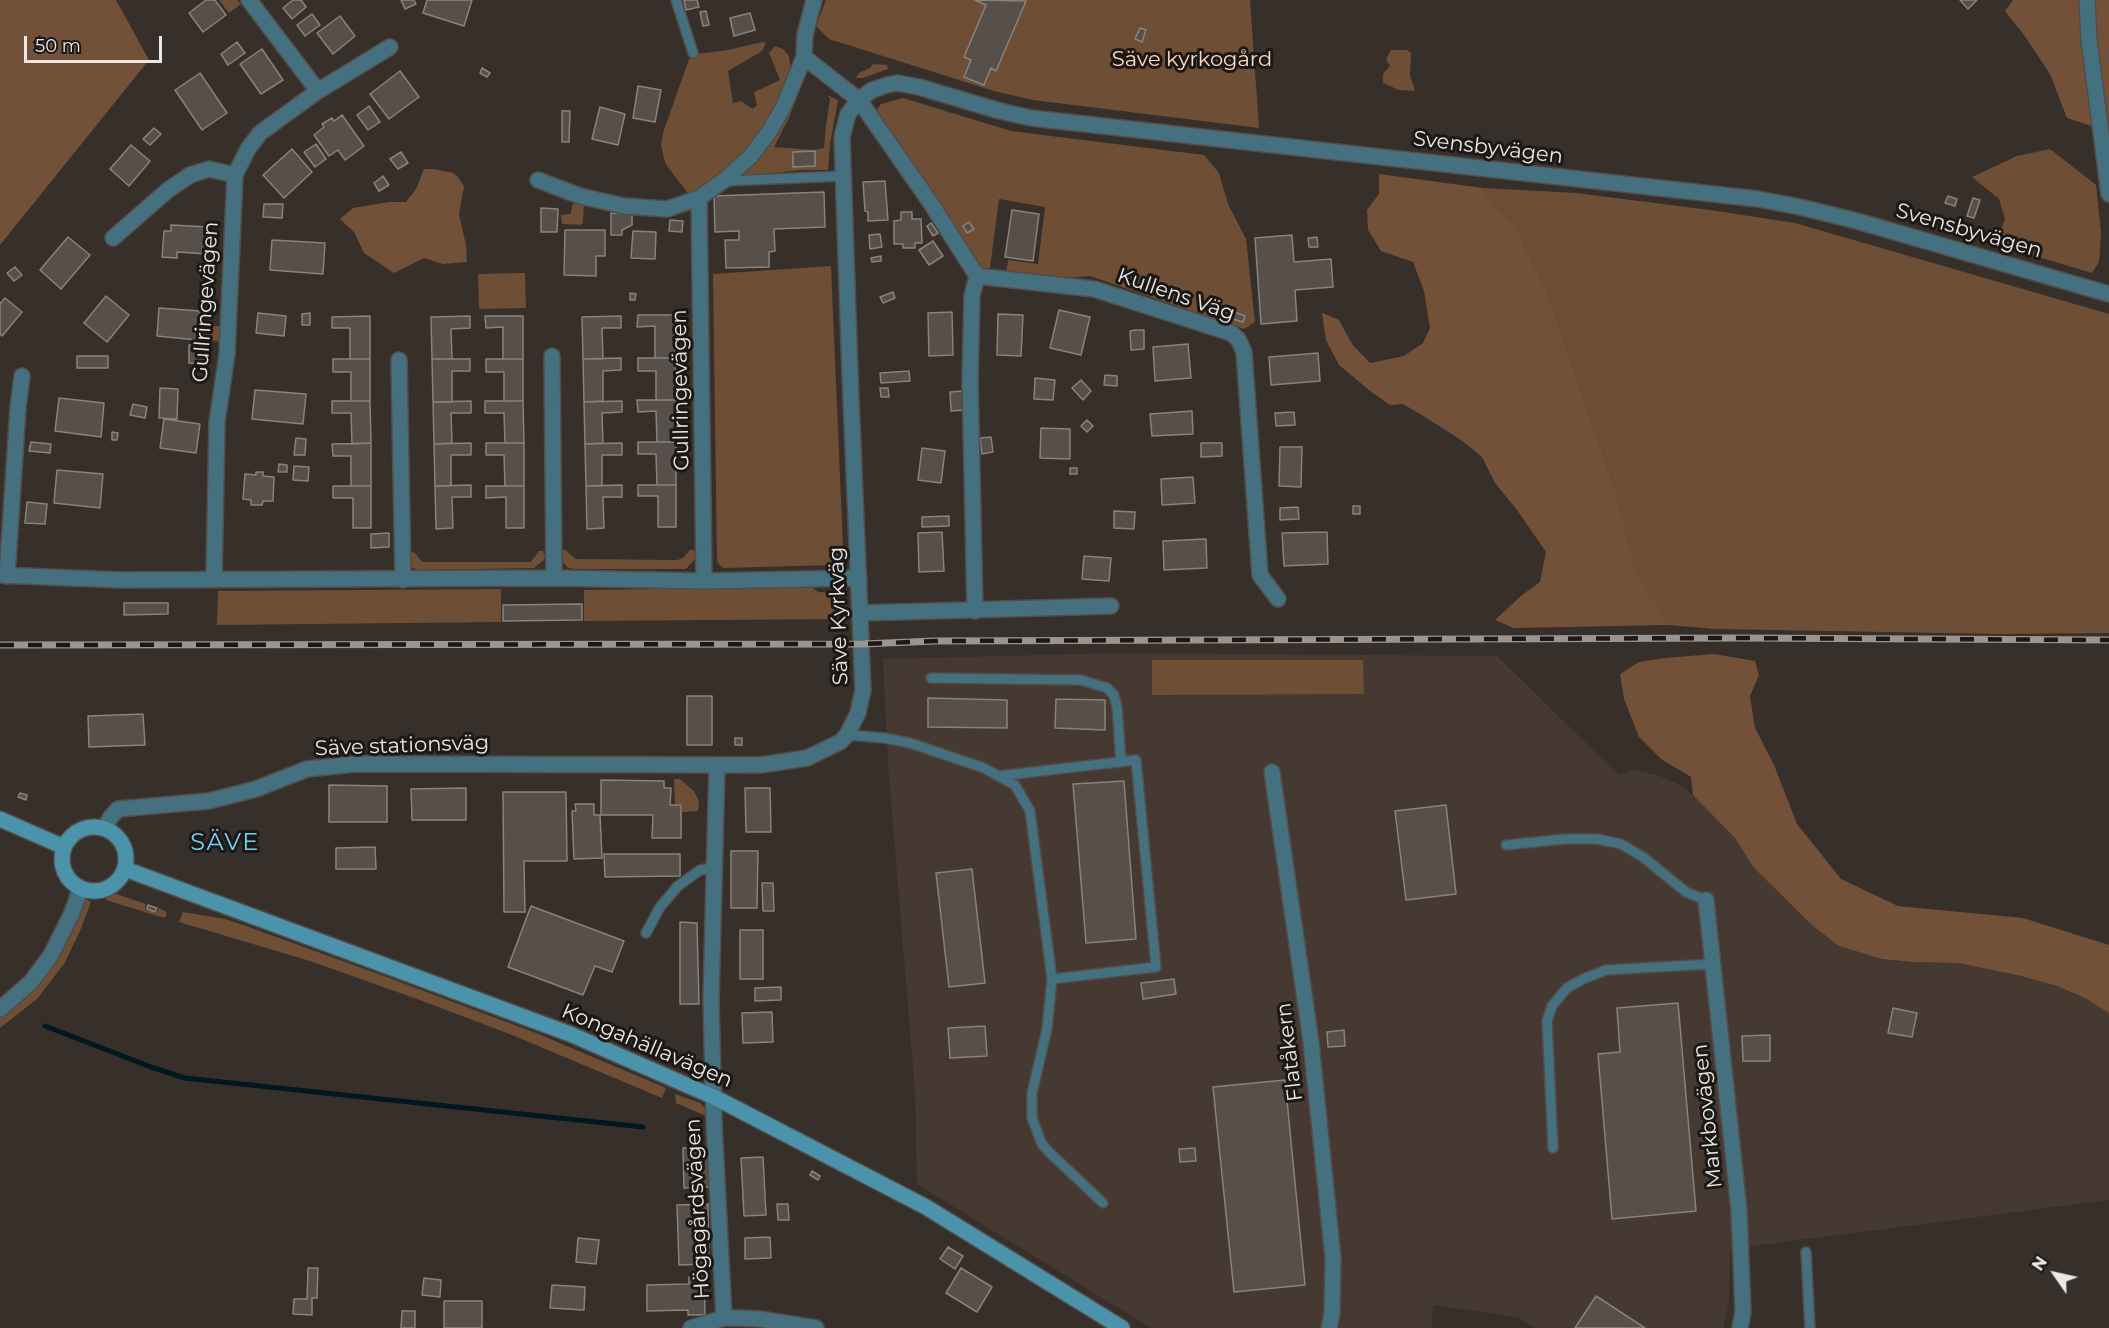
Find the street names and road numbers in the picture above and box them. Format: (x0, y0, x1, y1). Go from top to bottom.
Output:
street label: Svensbyvägen (1412, 126, 1564, 170)
street label: Svensbyvägen (1893, 198, 2045, 264)
street label: Gullringevägen (188, 221, 224, 383)
street label: Kullens Väg (1114, 263, 1238, 327)
street label: Gullringevägen (667, 309, 695, 471)
street label: Säve Kyrkväg (824, 546, 854, 686)
street label: Säve stationsväg (314, 730, 490, 762)
street label: Kongahällavägen (558, 999, 736, 1093)
street label: Flatåkern (1271, 1001, 1309, 1103)
street label: Markbovägen (1688, 1043, 1728, 1189)
street label: Högagårdsvägen (681, 1118, 715, 1300)

